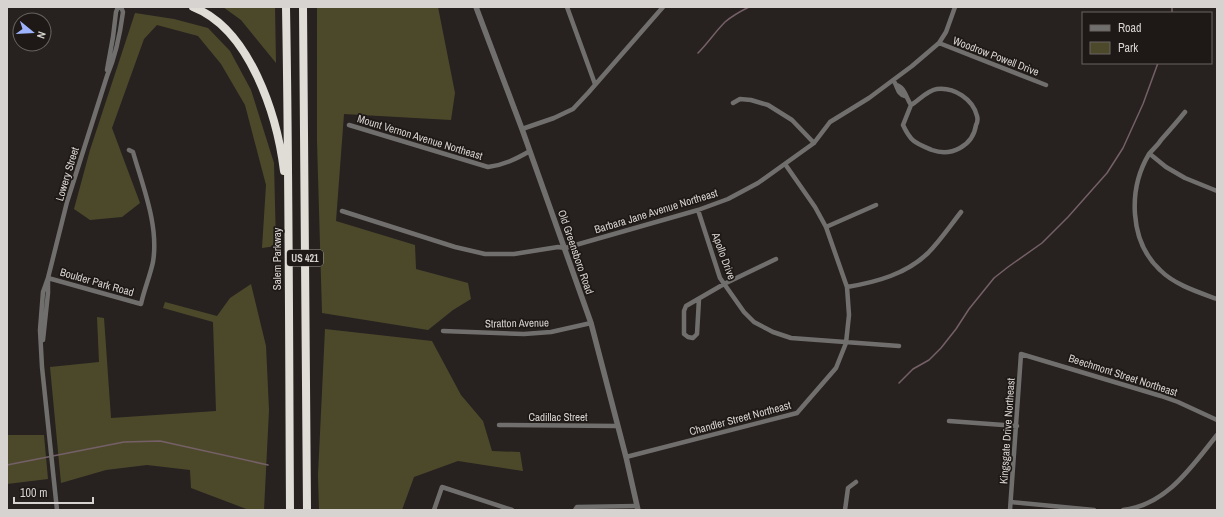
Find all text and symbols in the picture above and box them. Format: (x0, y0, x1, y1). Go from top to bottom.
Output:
north arrow (12, 12, 52, 52)
legend (1082, 12, 1212, 64)
text: Road (1118, 20, 1142, 36)
text: N (34, 30, 49, 40)
street label: Woodrow Powell Drive (951, 33, 1041, 79)
text: Park (1118, 40, 1138, 56)
street label: Mount Vernon Avenue Northeast (356, 111, 485, 163)
street label: Lowery Street (52, 145, 82, 203)
street label: Barbara Jane Avenue Northeast (593, 185, 720, 236)
street label: Old Greensboro Road (555, 208, 597, 296)
street label: Salem Parkway (270, 227, 284, 290)
street label: Apollo Drive (709, 230, 739, 281)
road number: US 421 (287, 250, 323, 266)
street label: Boulder Park Road (58, 265, 136, 299)
street label: Stratton Avenue (485, 315, 549, 331)
street label: Beechmont Street Northeast (1067, 351, 1180, 399)
street label: Kingsgate Drive Northeast (996, 377, 1018, 485)
street label: Chandler Street Northeast (688, 398, 793, 438)
street label: Cadillac Street (528, 410, 588, 424)
scale bar (14, 479, 93, 505)
text: 100 m (20, 485, 47, 501)

